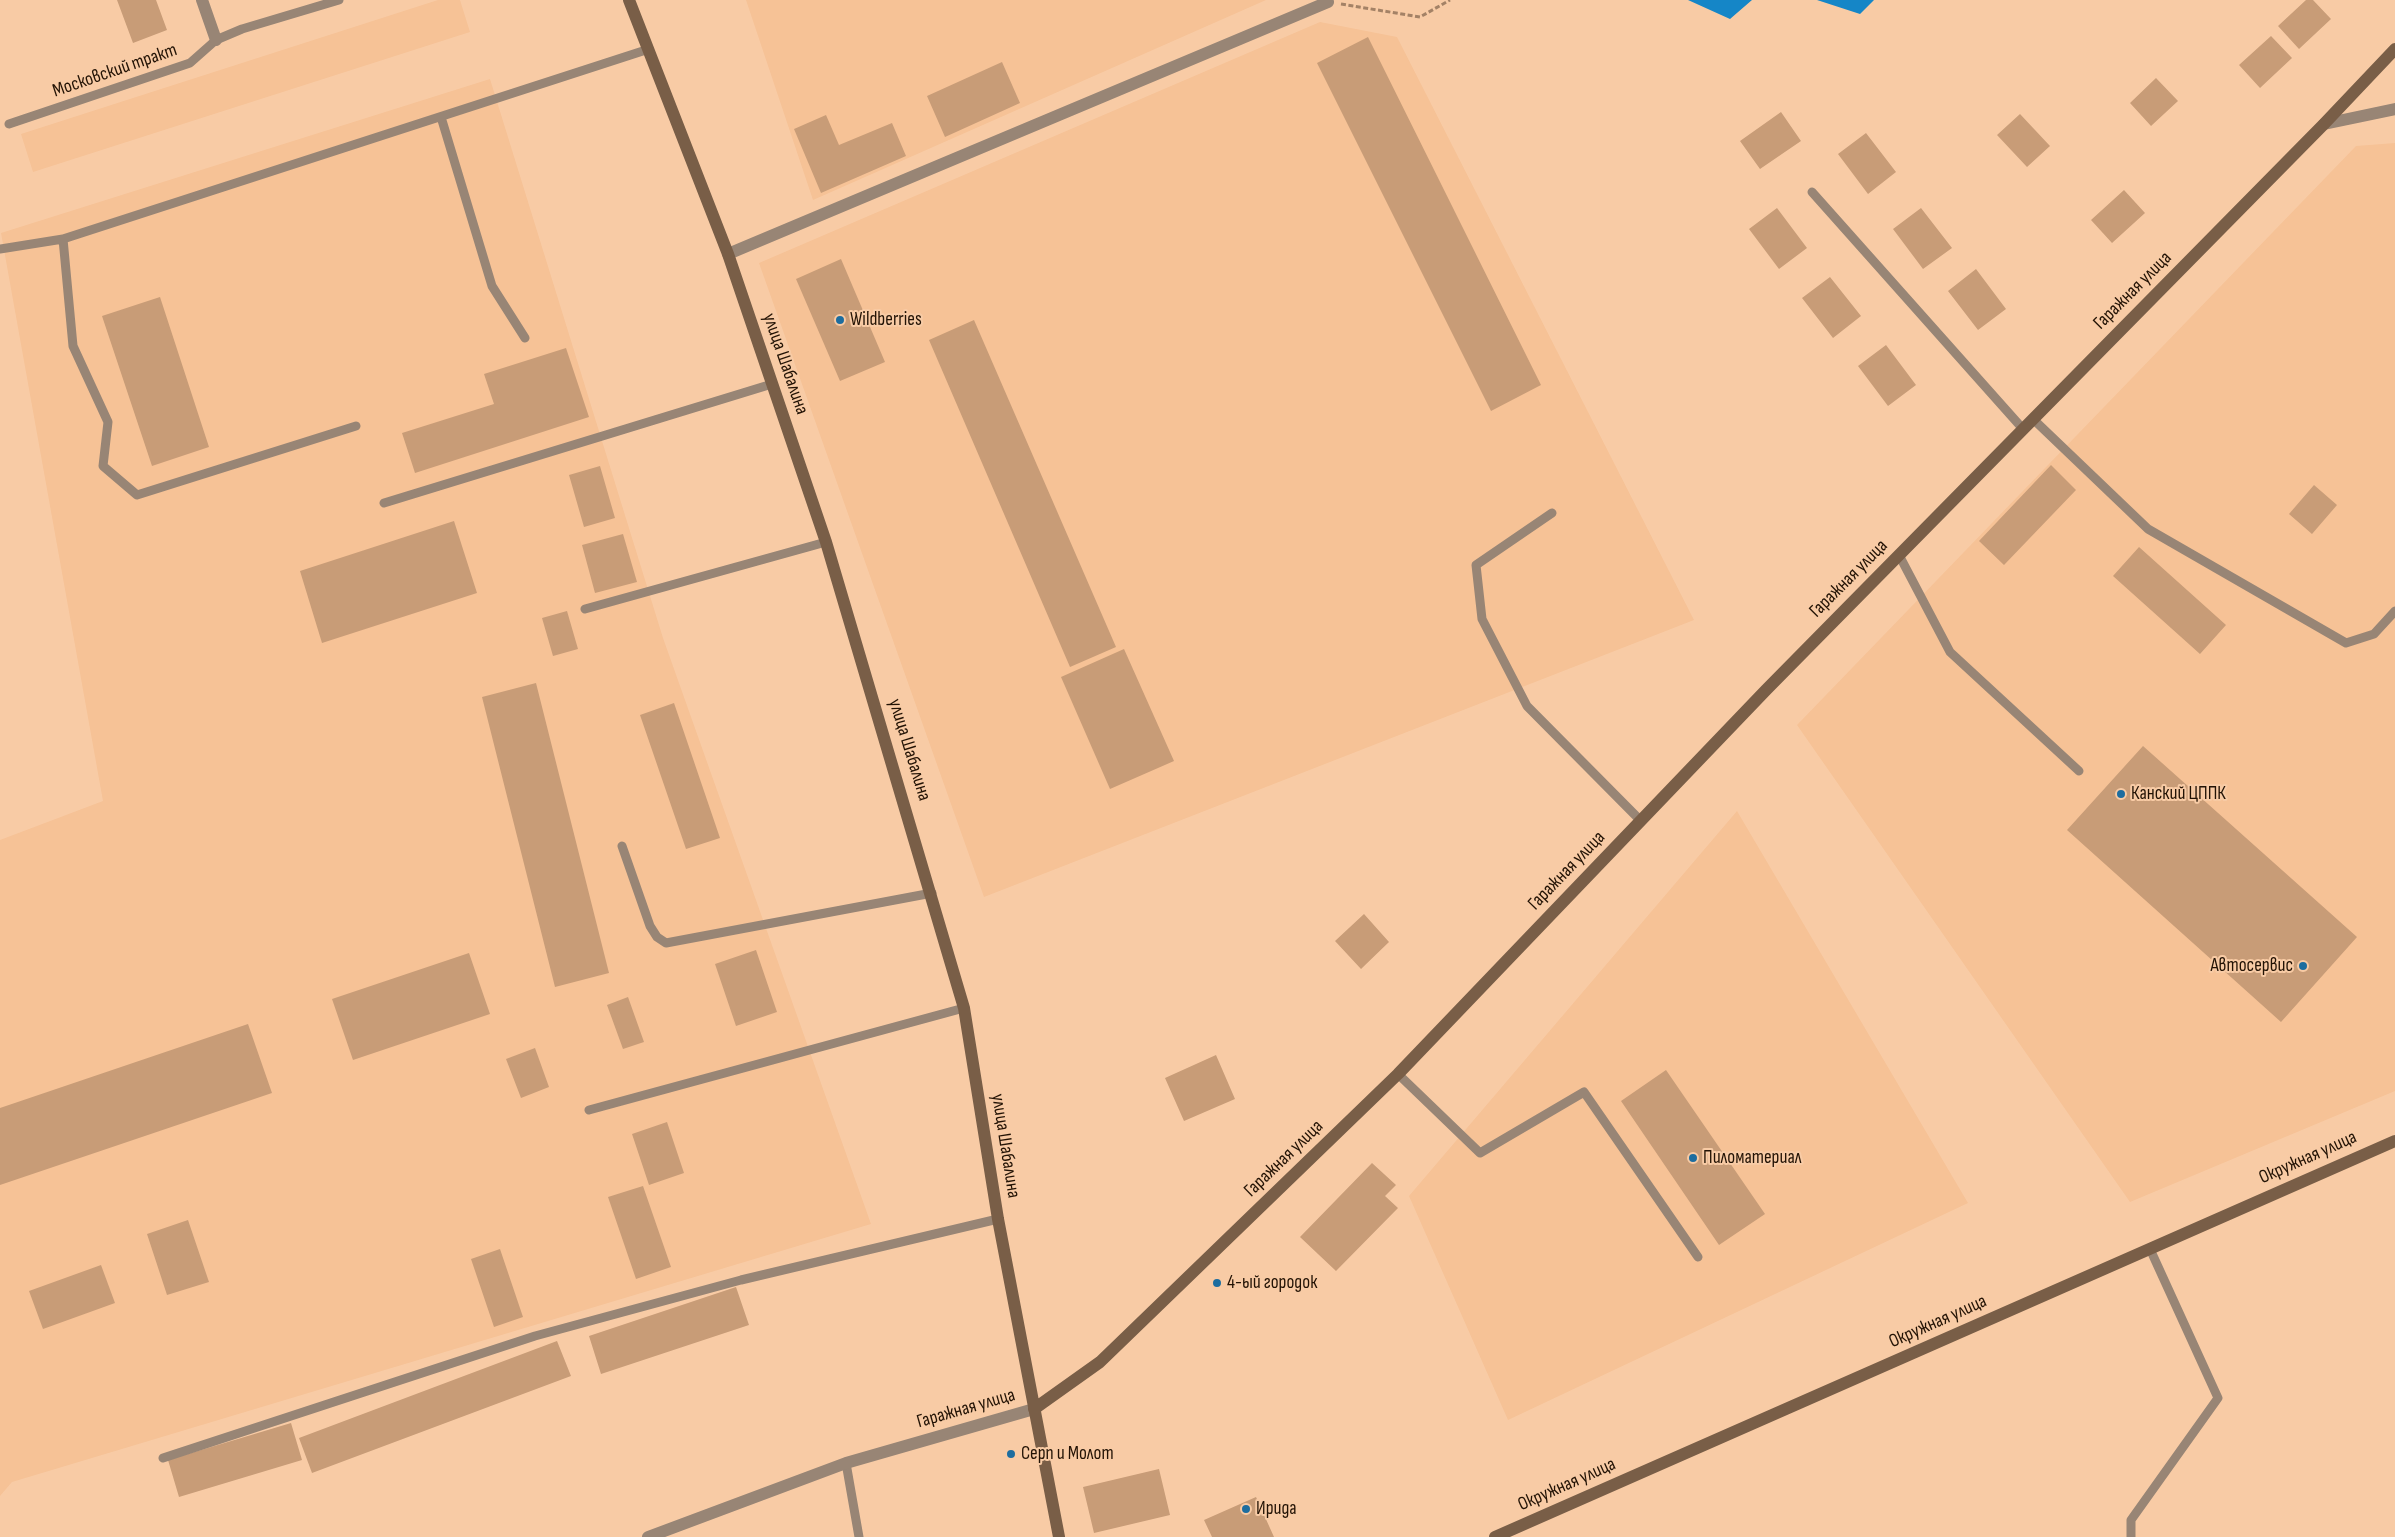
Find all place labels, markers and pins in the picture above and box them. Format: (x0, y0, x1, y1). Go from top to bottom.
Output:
place label: Wildberries (850, 309, 922, 331)
marker: Wildberries (834, 314, 846, 326)
place label: Канский ЦППК (2131, 783, 2226, 805)
marker: Канский ЦППК (2115, 788, 2127, 800)
place label: Автосервис (2211, 955, 2293, 977)
marker: Автосервис (2297, 960, 2309, 972)
place label: Пиломатериал (1703, 1147, 1801, 1169)
marker: Пиломатериал (1687, 1152, 1699, 1164)
place label: 4-ый городок (1227, 1272, 1317, 1294)
marker: 4-ый городок (1211, 1277, 1223, 1289)
place label: Серп и Молот (1021, 1443, 1114, 1465)
marker: Серп и Молот (1005, 1448, 1017, 1460)
place label: Ирида (1256, 1498, 1297, 1520)
marker: Ирида (1240, 1503, 1252, 1515)

